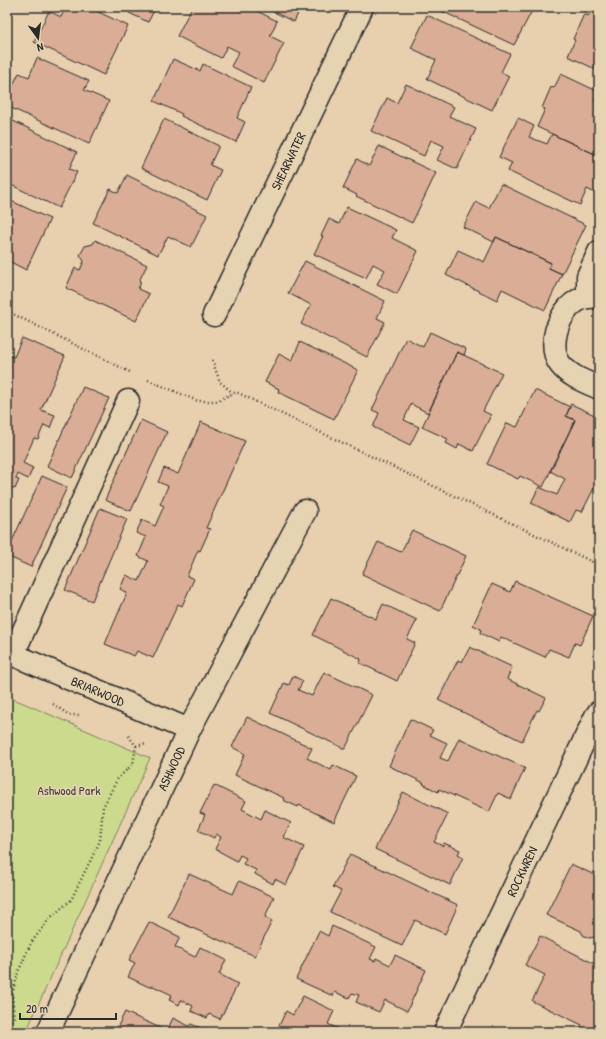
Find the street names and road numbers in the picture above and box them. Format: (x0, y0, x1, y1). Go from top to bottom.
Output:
street label: SHEARWATER (266, 129, 310, 193)
street label: BRIARWOOD (68, 672, 128, 711)
street label: ASHWOOD (153, 742, 190, 793)
street label: ROCKWREN (502, 843, 541, 899)

